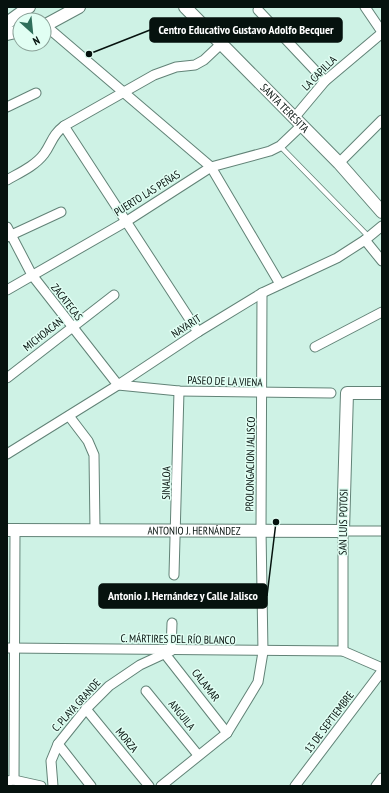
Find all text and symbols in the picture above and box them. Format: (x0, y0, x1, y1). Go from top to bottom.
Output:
north arrow (12, 12, 52, 52)
callout: Centro Educativo Gustavo Adolfo Becquer (150, 18, 342, 42)
text: Centro Educativo Gustavo Adolfo Becquer (158, 22, 334, 37)
text: N (31, 33, 42, 49)
street label: LA CAPILLA (299, 52, 340, 93)
street label: SANTA TERESITA (257, 81, 313, 136)
street label: PUERTO LAS PEÑAS (111, 167, 183, 219)
street label: ZACATECAS (48, 281, 86, 324)
street label: NAYARIT (168, 311, 204, 341)
street label: MICHOACAN (20, 314, 66, 354)
street label: PASEO DE LA VIENA (187, 373, 264, 389)
street label: PROLONGACION JALISCO (242, 417, 258, 511)
street label: SINALOA (159, 465, 173, 500)
street label: SAN LUIS POTOSI (335, 489, 351, 555)
street label: ANTONIO J. HERNÁNDEZ (147, 523, 241, 538)
callout: Antonio J. Hernández y Calle Jalisco (99, 584, 267, 608)
text: Antonio J. Hernández y Calle Jalisco (107, 588, 259, 603)
street label: C. MÁRTIRES DEL RÍO BLANCO (120, 631, 236, 647)
street label: CALAMAR (189, 666, 223, 704)
street label: C. PLAYA GRANDE (49, 675, 104, 734)
street label: 13 DE SEPTIEMBRE (301, 688, 357, 756)
street label: ANGUILA (166, 697, 199, 733)
street label: MORZA (113, 725, 142, 756)

